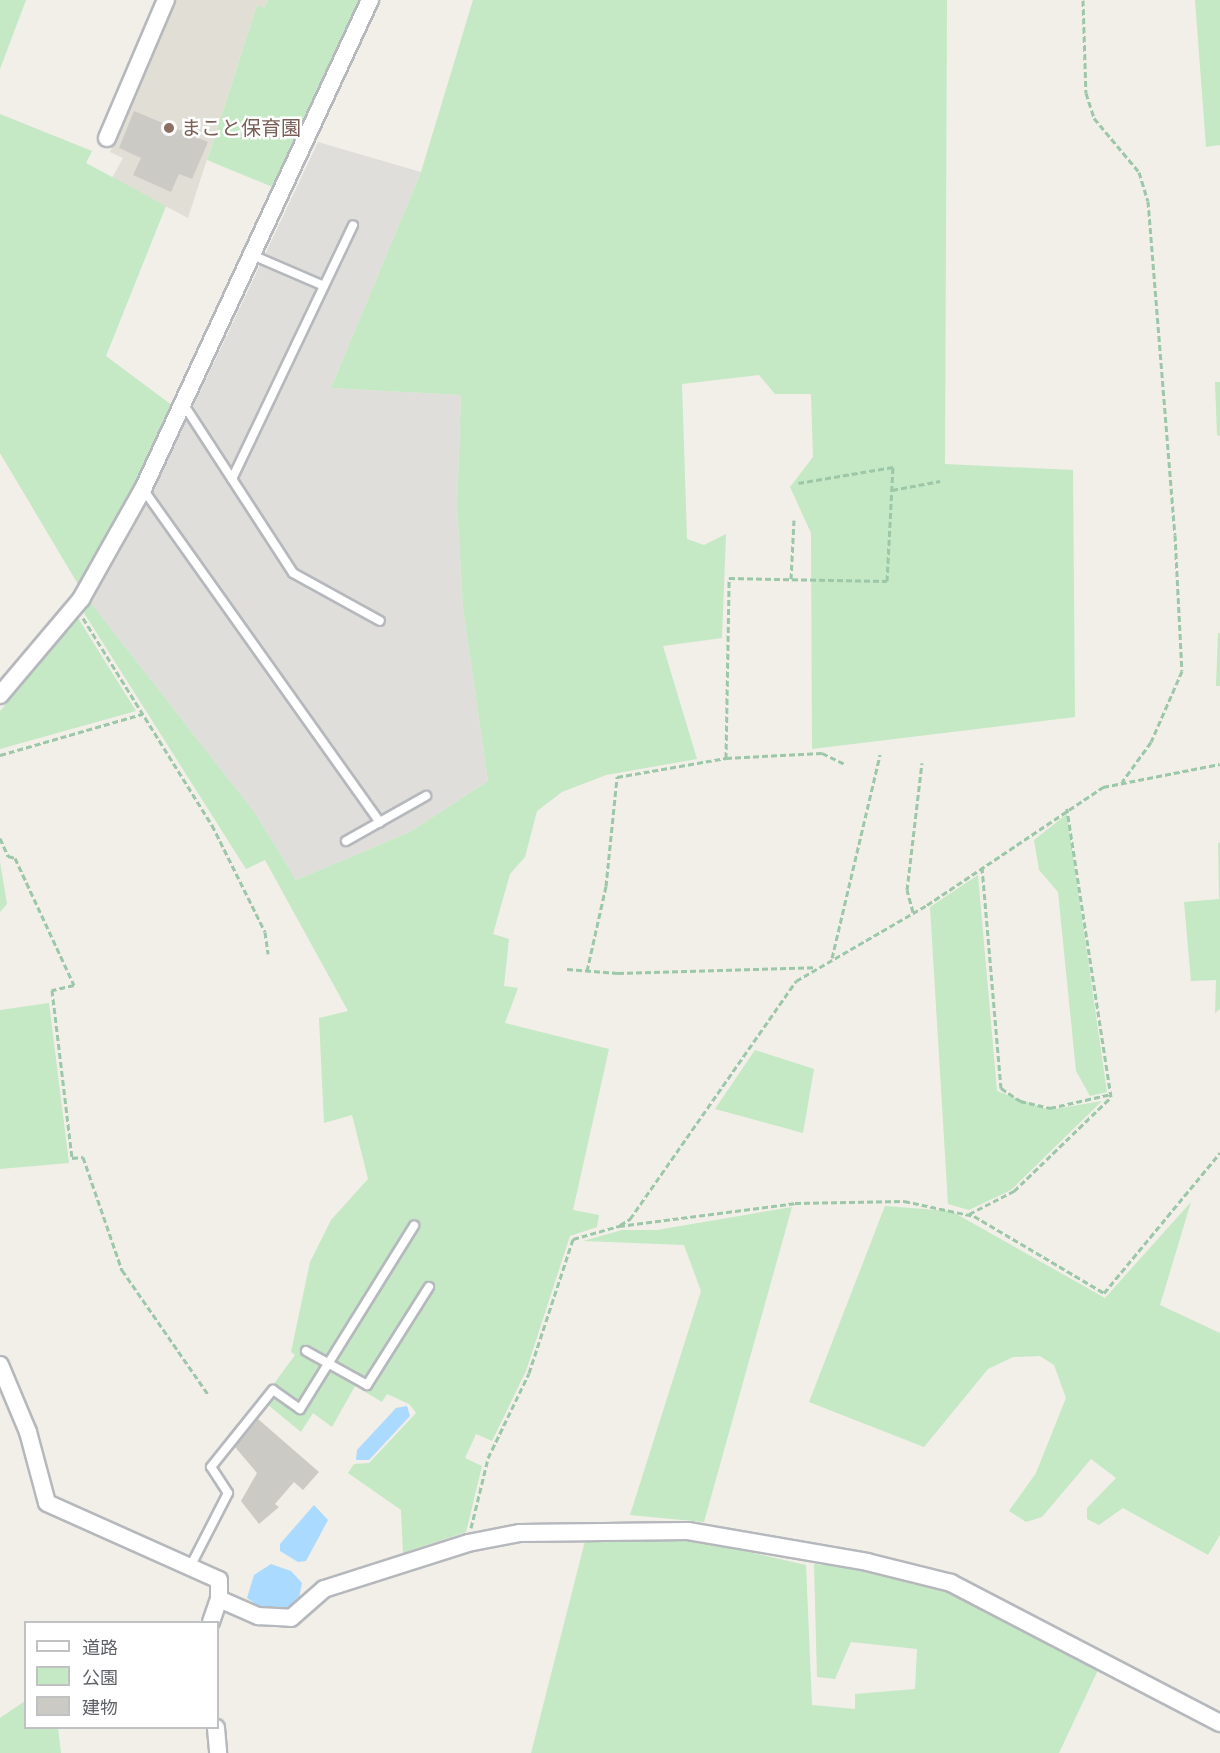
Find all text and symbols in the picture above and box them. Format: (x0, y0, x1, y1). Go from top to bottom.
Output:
place label: まこと保育園 (181, 116, 301, 140)
marker: まこと保育園 (162, 121, 176, 135)
legend (24, 1621, 219, 1729)
text: 道路 (82, 1637, 118, 1659)
text: 公園 (82, 1667, 118, 1689)
text: 建物 (82, 1697, 118, 1719)

